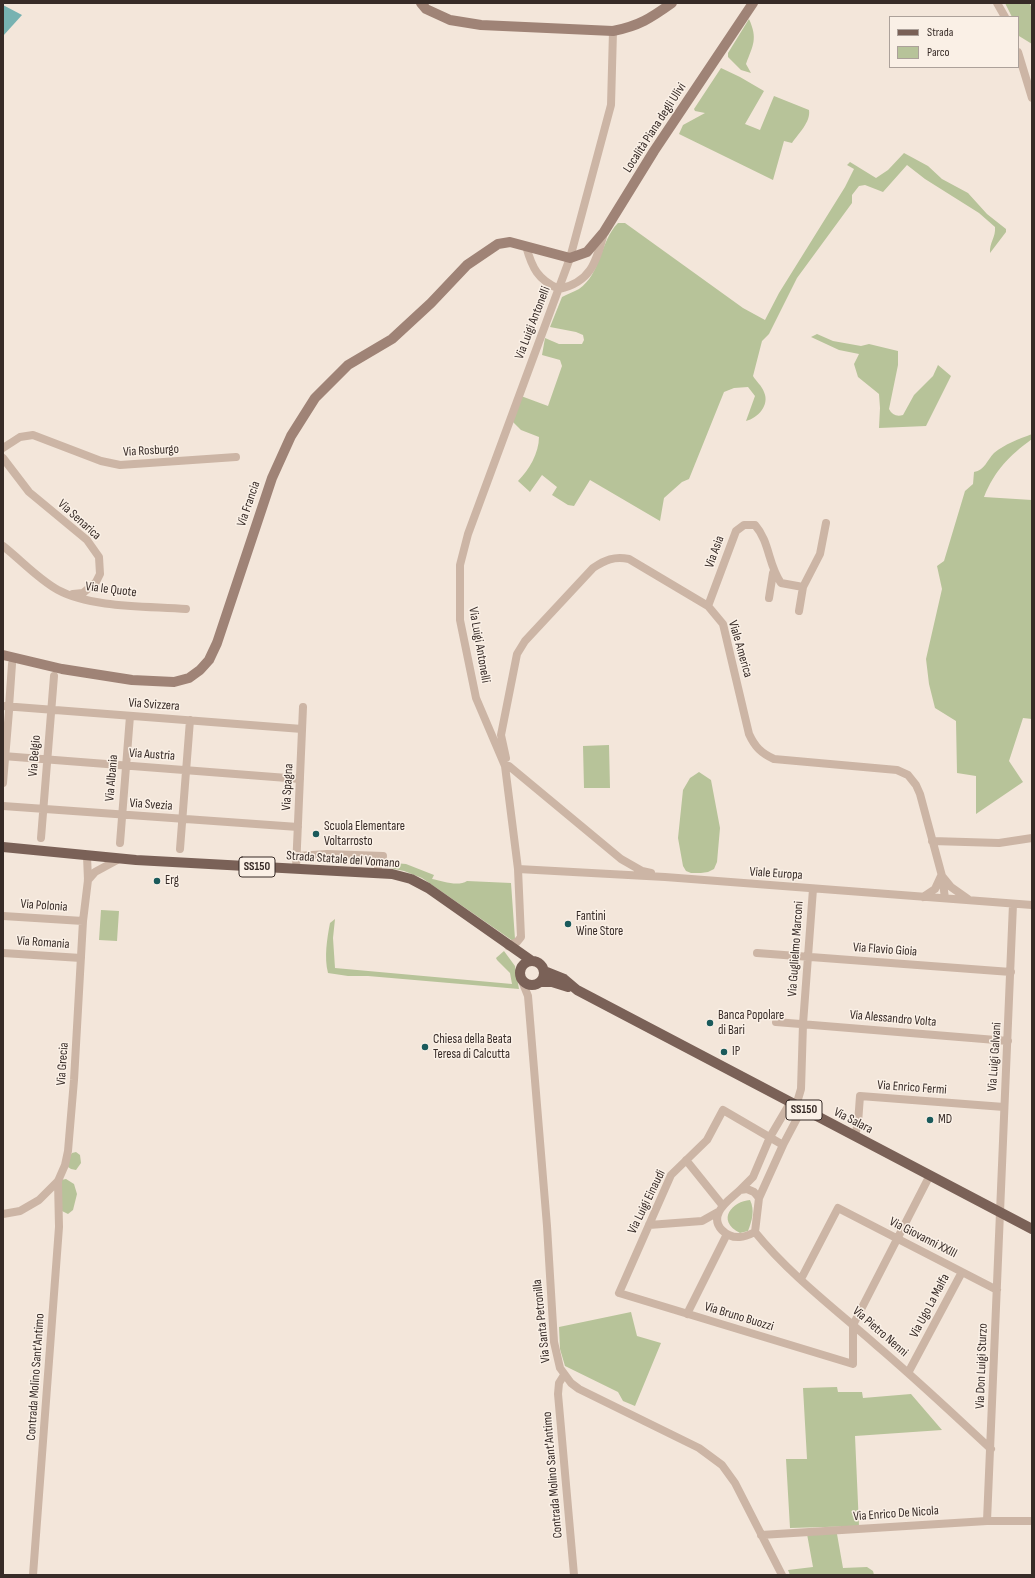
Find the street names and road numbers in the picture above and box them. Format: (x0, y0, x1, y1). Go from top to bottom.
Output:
street label: Località Piana degli Ulivi (620, 80, 690, 176)
street label: Via Luigi Antonelli (512, 284, 554, 362)
street label: Via Rosburgo (123, 442, 179, 460)
street label: Via Francia (234, 479, 264, 529)
street label: Via Senarica (54, 497, 104, 543)
street label: Via Asia (702, 534, 728, 570)
street label: Via le Quote (85, 579, 137, 601)
street label: Via Luigi Antonelli (465, 606, 493, 684)
street label: Viale America (724, 619, 756, 679)
street label: Via Svizzera (128, 695, 180, 715)
street label: Via Belgio (25, 735, 45, 777)
street label: Via Austria (128, 746, 176, 764)
street label: Via Albania (102, 754, 122, 802)
street label: Via Spagna (279, 763, 297, 811)
street label: Via Svezia (129, 796, 173, 814)
street label: Strada Statale del Vomano (286, 848, 400, 872)
road number: SS150 (239, 857, 275, 877)
street label: Viale Europa (749, 864, 803, 884)
street label: Via Polonia (20, 897, 68, 915)
street label: Via Guglielmo Marconi (785, 901, 807, 997)
street label: Via Romania (16, 933, 70, 953)
street label: Via Flavio Gioia (852, 940, 918, 960)
street label: Via Alessandro Volta (849, 1007, 937, 1031)
street label: Via Luigi Galvani (985, 1022, 1005, 1092)
street label: Via Grecia (54, 1042, 72, 1086)
street label: Via Enrico Fermi (877, 1078, 947, 1098)
road number: SS150 (786, 1100, 822, 1120)
street label: Via Salara (831, 1105, 875, 1137)
street label: Via Luigi Einaudi (625, 1167, 669, 1237)
street label: Via Giovanni XXIII (886, 1214, 960, 1262)
street label: Via Ugo La Malfa (907, 1271, 953, 1341)
street label: Via Santa Petronilla (530, 1278, 554, 1364)
street label: Via Bruno Buozzi (702, 1299, 776, 1335)
street label: Via Pietro Nenni (849, 1304, 911, 1360)
street label: Contrada Molino Sant'Antimo (24, 1313, 48, 1441)
street label: Via Don Luigi Sturzo (973, 1323, 991, 1409)
street label: Contrada Molino Sant'Antimo (540, 1411, 566, 1539)
street label: Via Enrico De Nicola (853, 1503, 939, 1525)

